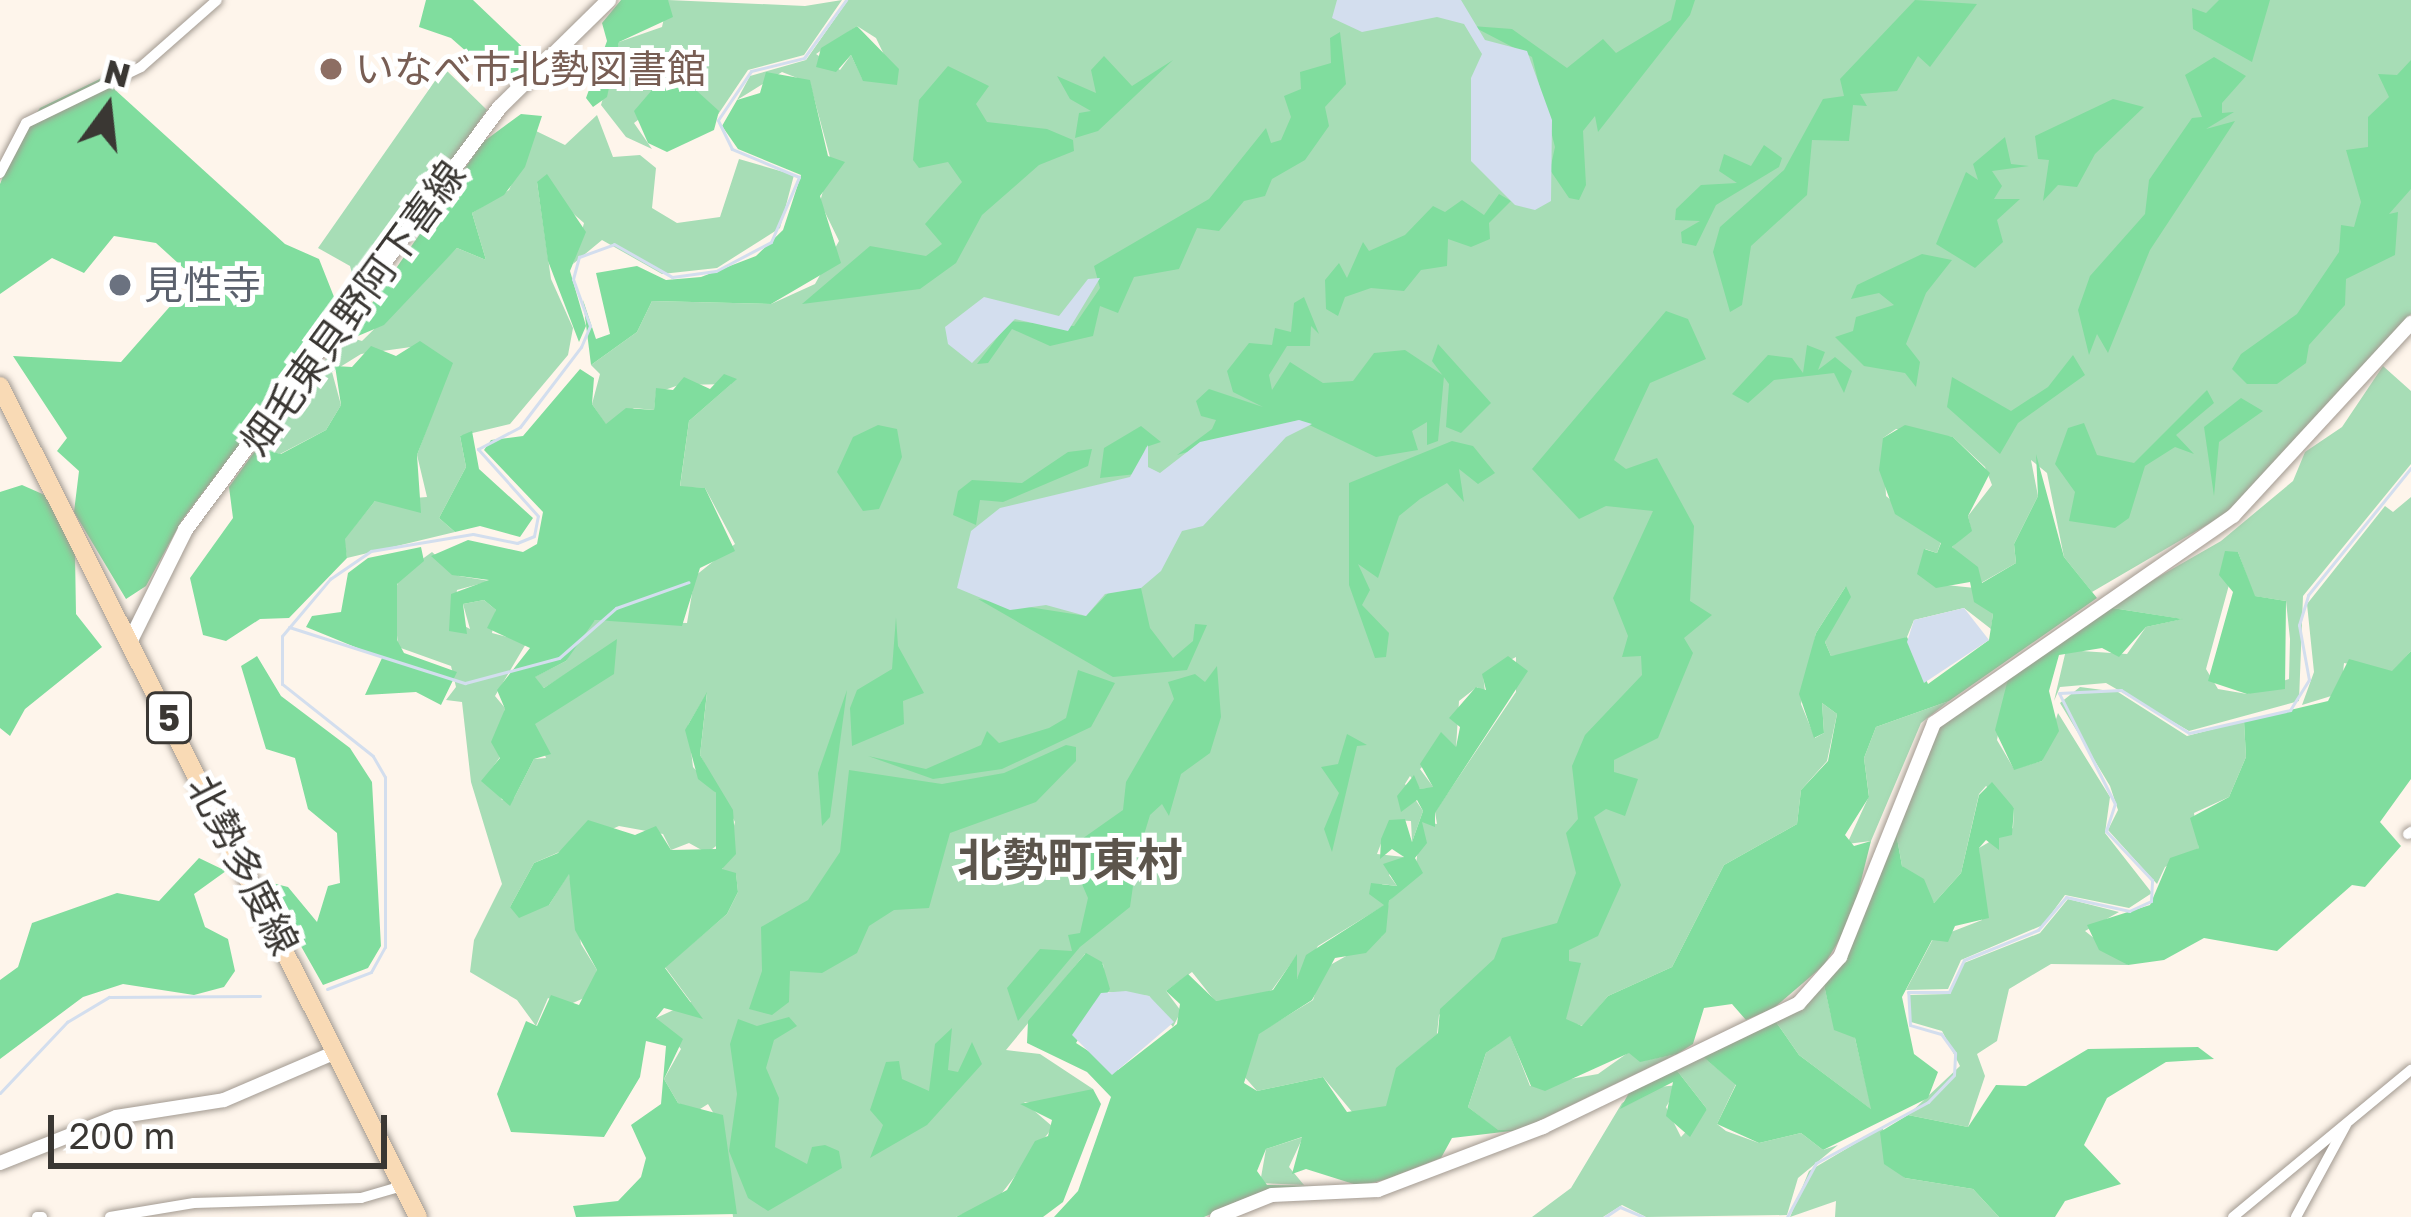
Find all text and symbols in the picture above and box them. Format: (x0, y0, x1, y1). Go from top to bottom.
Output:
place label: いなべ市北勢図書館 (355, 46, 706, 92)
north arrow (48, 48, 168, 168)
text: N (100, 51, 135, 95)
marker: いなべ市北勢図書館 (318, 56, 344, 82)
street label: 畑毛東貝野阿下喜線 (231, 152, 475, 464)
place label: 見性寺 (144, 262, 261, 308)
marker: 見性寺 (107, 272, 133, 298)
road number: 5 (145, 688, 193, 748)
street label: 北勢多度線 (178, 768, 308, 962)
district label: 北勢町東村 (958, 833, 1182, 887)
scale bar (54, 1091, 393, 1165)
text: 200 m (69, 1114, 175, 1157)

